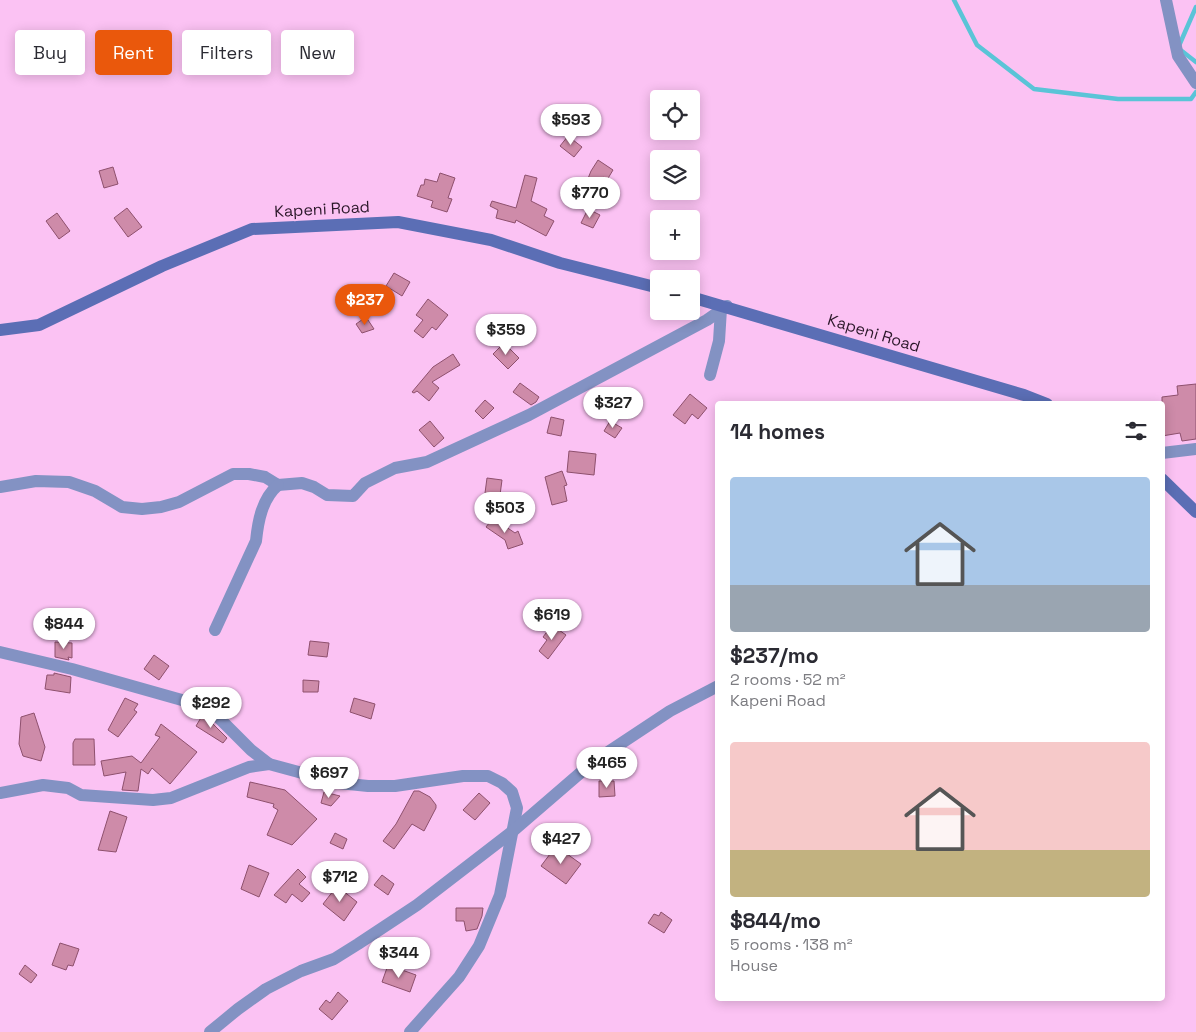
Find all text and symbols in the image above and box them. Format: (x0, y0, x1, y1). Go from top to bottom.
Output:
chip: Buy (15, 30, 85, 75)
chip: Rent (95, 30, 172, 75)
chip: Filters (182, 30, 271, 75)
chip: New (281, 30, 354, 75)
map controls (650, 90, 700, 320)
button: locate (650, 90, 700, 140)
pin: $593 (541, 104, 601, 146)
text: $593 (552, 109, 590, 130)
button: layers (650, 150, 700, 200)
pin: $770 (560, 176, 620, 219)
text: $770 (571, 182, 609, 203)
street label: Kapeni Road (274, 196, 370, 222)
button: + (650, 210, 700, 260)
button: − (650, 270, 700, 320)
pin: $237 (335, 284, 395, 326)
text: $237 (346, 289, 384, 310)
street label: Kapeni Road (825, 309, 923, 357)
pin: $359 (476, 314, 536, 356)
text: $359 (487, 319, 525, 340)
pin: $327 (583, 386, 643, 429)
text: $327 (594, 392, 632, 413)
icon: filters (1122, 417, 1150, 445)
text: 14 homes (730, 418, 825, 445)
pin: $503 (475, 492, 535, 534)
text: $503 (485, 497, 525, 518)
icon: home (895, 509, 985, 599)
pin: $619 (522, 598, 582, 641)
text: $619 (534, 604, 570, 625)
pin: $844 (34, 608, 94, 650)
text: $844 (44, 613, 84, 634)
text: $237/mo (730, 642, 819, 669)
text: 2 rooms · 52 m² (730, 669, 846, 690)
pin: $292 (181, 686, 241, 729)
text: Kapeni Road (730, 690, 826, 711)
text: $292 (192, 692, 230, 713)
pin: $465 (577, 746, 637, 789)
text: $465 (587, 752, 627, 773)
pin: $697 (299, 756, 359, 799)
text: $697 (310, 762, 348, 783)
icon: home (895, 774, 985, 864)
pin: $427 (531, 822, 591, 865)
text: $427 (542, 828, 580, 849)
pin: $712 (310, 860, 370, 903)
text: $712 (322, 866, 358, 887)
text: $844/mo (730, 907, 821, 934)
text: 5 rooms · 138 m² (730, 934, 853, 955)
pin: $344 (369, 936, 429, 979)
text: $344 (379, 942, 419, 963)
text: House (730, 955, 778, 976)

